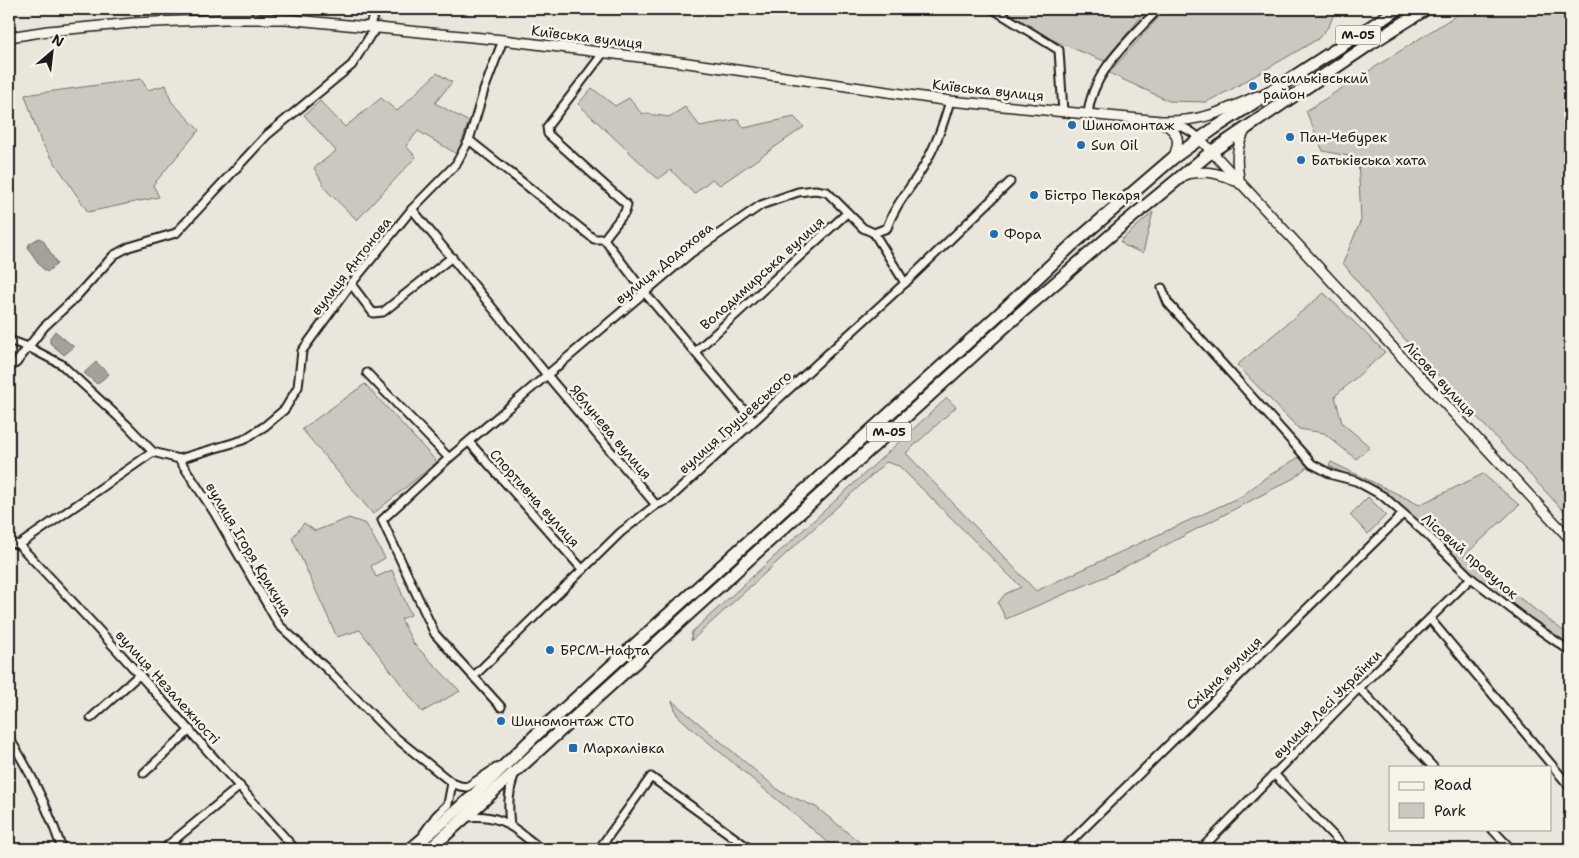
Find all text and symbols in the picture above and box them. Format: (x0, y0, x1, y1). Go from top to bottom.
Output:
street label: Київська вулиця (530, 21, 644, 53)
road number: М-05 (1336, 26, 1380, 44)
north arrow (28, 28, 78, 78)
text: N (49, 30, 67, 51)
place label: Васильківський район (1263, 69, 1369, 103)
street label: Київська вулиця (931, 75, 1045, 105)
marker: Васильківський район (1247, 80, 1259, 92)
place label: Шиномонтаж (1082, 116, 1175, 134)
marker: Шиномонтаж (1066, 119, 1078, 131)
place label: Пан-Чебурек (1300, 128, 1388, 146)
marker: Пан-Чебурек (1284, 131, 1296, 143)
place label: Sun Oil (1091, 136, 1139, 154)
marker: Sun Oil (1075, 139, 1087, 151)
place label: Батьківська хата (1311, 151, 1426, 169)
marker: Батьківська хата (1295, 154, 1307, 166)
place label: Бістро Пекаря (1044, 186, 1141, 204)
marker: Бістро Пекаря (1028, 189, 1040, 201)
street label: Володимирська вулиця (696, 212, 828, 334)
street label: вулиця Антонова (307, 213, 395, 319)
street label: вулиця Додохова (612, 218, 717, 308)
place label: Фора (1004, 225, 1042, 243)
marker: Фора (988, 228, 1000, 240)
street label: Лісова вулиця (1400, 337, 1480, 421)
street label: вулиця Грушевського (675, 366, 795, 478)
street label: Яблунева вулиця (566, 381, 656, 483)
road number: М-05 (866, 422, 912, 442)
street label: Спортивна вулиця (486, 445, 584, 551)
street label: вулиця Ігоря Крикуна (202, 479, 296, 619)
street label: Лісовий провулок (1418, 509, 1522, 603)
street label: вулиця Незалежності (112, 626, 224, 748)
street label: Східна вулиця (1182, 632, 1266, 714)
place label: БРСМ-Нафта (560, 641, 650, 659)
marker: БРСМ-Нафта (544, 644, 556, 656)
street label: вулиця Лесі Українки (1269, 646, 1385, 762)
place label: Шиномонтаж СТО (511, 712, 634, 730)
marker: Шиномонтаж СТО (495, 715, 507, 727)
place label: Мархалівка (583, 739, 665, 757)
marker: Мархалівка (567, 742, 579, 754)
legend (1389, 766, 1552, 830)
text: Road (1434, 775, 1472, 795)
text: Park (1434, 801, 1466, 821)

